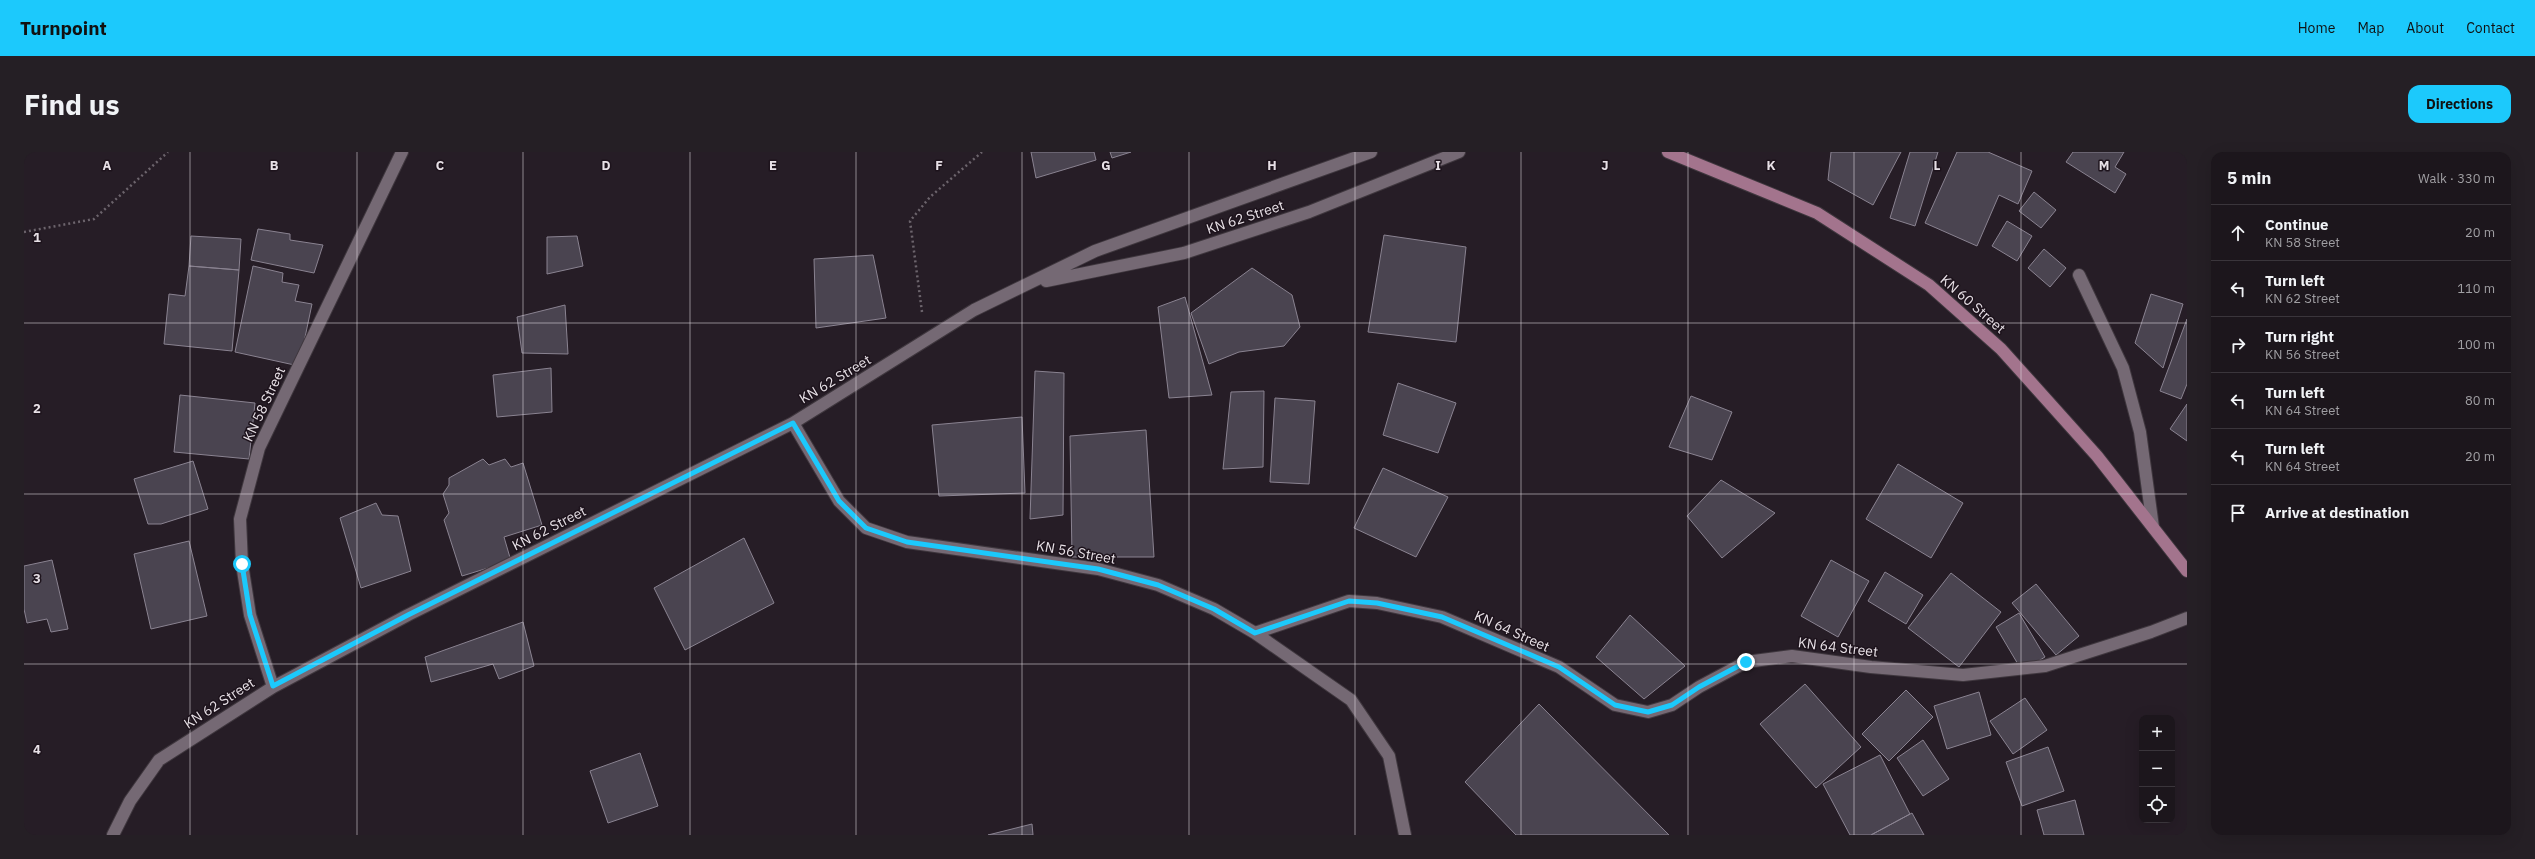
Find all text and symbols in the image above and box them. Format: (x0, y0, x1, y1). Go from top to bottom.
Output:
text: Turnpoint (20, 16, 107, 40)
text: Home (2298, 19, 2335, 37)
text: Map (2357, 19, 2384, 37)
text: About (2406, 19, 2444, 37)
text: Contact (2466, 19, 2515, 37)
button: Directions (2408, 85, 2511, 123)
text: Find us (24, 86, 120, 123)
text: A (103, 157, 112, 174)
text: B (270, 157, 279, 174)
text: C (436, 157, 445, 174)
text: D (601, 157, 611, 174)
text: E (769, 157, 777, 174)
text: F (935, 157, 943, 174)
text: G (1101, 157, 1111, 174)
text: H (1267, 157, 1277, 174)
text: I (1435, 157, 1441, 174)
text: J (1601, 157, 1609, 174)
text: K (1766, 157, 1776, 174)
text: L (1934, 157, 1941, 174)
text: M (2099, 157, 2109, 174)
text: 5 min (2227, 167, 2271, 189)
text: Walk · 330 m (2418, 170, 2495, 187)
street label: KN 62 Street (1204, 196, 1286, 238)
text: Continue (2265, 215, 2329, 234)
icon: ahead (2227, 222, 2249, 244)
text: 20 m (2465, 224, 2495, 241)
text: 1 (33, 229, 41, 246)
text: KN 58 Street (2265, 234, 2340, 251)
street label: KN 60 Street (1937, 271, 2009, 337)
text: Turn left (2265, 271, 2325, 290)
icon: left (2227, 278, 2249, 300)
text: 110 m (2457, 280, 2495, 297)
text: KN 62 Street (2265, 290, 2340, 307)
text: Turn right (2265, 327, 2334, 346)
icon: right (2227, 334, 2249, 356)
text: 100 m (2457, 336, 2495, 353)
text: KN 56 Street (2265, 346, 2340, 363)
street label: KN 62 Street (796, 350, 874, 407)
street label: KN 58 Street (239, 364, 289, 444)
text: Turn left (2265, 383, 2325, 402)
icon: left (2227, 390, 2249, 412)
text: 80 m (2465, 392, 2495, 409)
text: 2 (33, 400, 41, 417)
text: KN 64 Street (2265, 402, 2340, 419)
text: Turn left (2265, 439, 2325, 458)
icon: left (2227, 446, 2249, 468)
text: 20 m (2465, 448, 2495, 465)
text: KN 64 Street (2265, 458, 2340, 475)
street label: KN 62 Street (509, 502, 589, 554)
icon: arrive (2227, 502, 2249, 524)
text: Arrive at destination (2265, 503, 2409, 522)
street label: KN 56 Street (1035, 536, 1117, 568)
route start (233, 555, 251, 573)
text: 3 (33, 570, 41, 587)
street label: KN 64 Street (1472, 606, 1553, 656)
street label: KN 64 Street (1797, 633, 1879, 661)
route end (1737, 653, 1755, 671)
street label: KN 62 Street (180, 673, 258, 732)
map controls (2139, 715, 2175, 823)
button: + (2139, 715, 2175, 751)
text: 4 (33, 741, 41, 758)
button: − (2139, 751, 2175, 787)
button: locate (2139, 787, 2175, 823)

